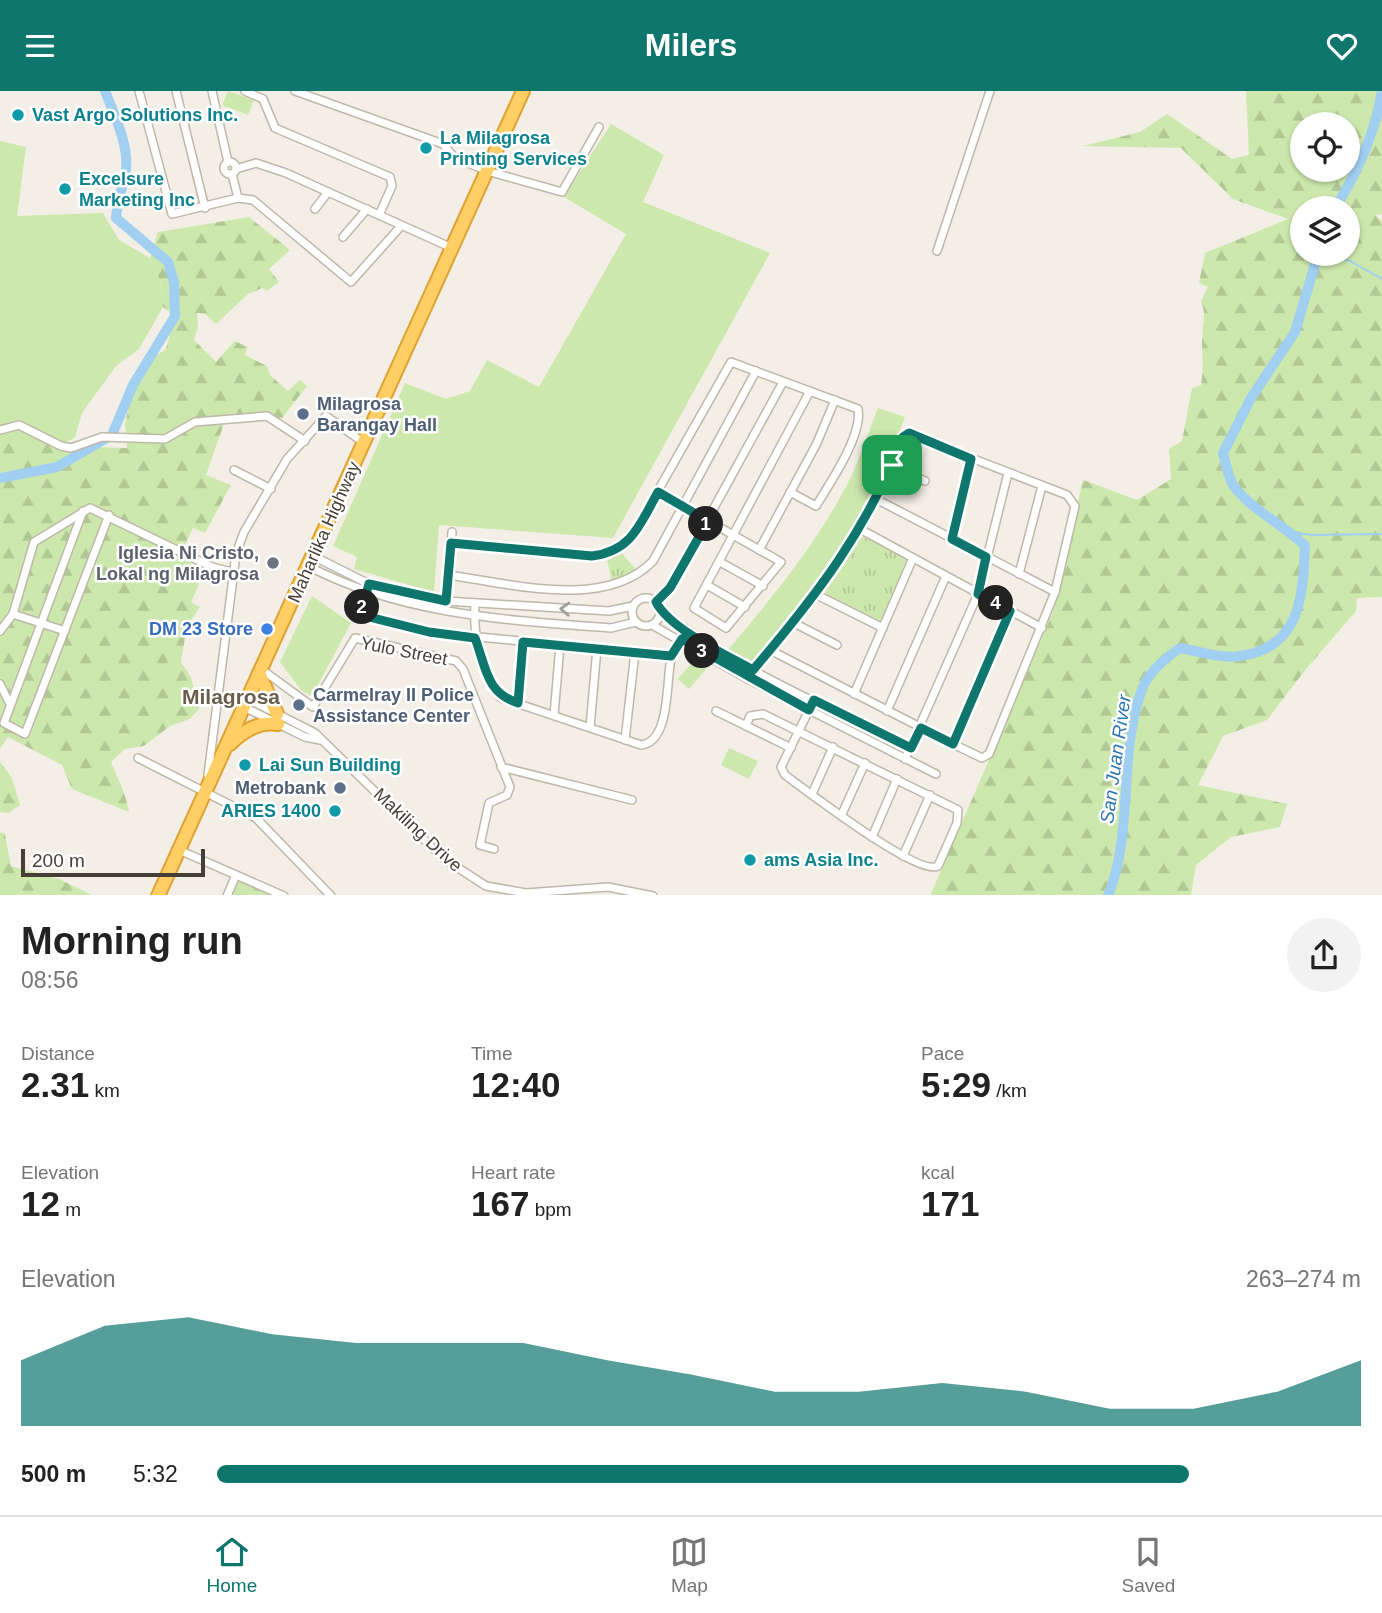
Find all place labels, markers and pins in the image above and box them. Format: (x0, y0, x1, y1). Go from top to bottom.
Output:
place label: Vast Argo Solutions Inc. (32, 105, 238, 125)
marker: Vast Argo Solutions Inc. (10, 107, 26, 123)
place label: La Milagrosa Printing Services (440, 128, 587, 169)
marker: La Milagrosa Printing Services (418, 140, 434, 156)
place label: Excelsure Marketing Inc (79, 169, 195, 210)
marker: Excelsure Marketing Inc (57, 181, 73, 197)
place label: Milagrosa Barangay Hall (317, 394, 437, 435)
marker: Milagrosa Barangay Hall (295, 406, 311, 422)
pin (862, 435, 922, 495)
pin: 1 (688, 507, 724, 541)
place label: Iglesia Ni Cristo, Lokal ng Milagrosa (96, 543, 260, 584)
marker: Iglesia Ni Cristo, Lokal ng Milagrosa (265, 555, 281, 571)
pin: 4 (978, 585, 1014, 621)
pin: 2 (344, 589, 380, 625)
place label: DM 23 Store (149, 619, 253, 639)
marker: DM 23 Store (259, 621, 275, 637)
pin: 3 (684, 633, 720, 669)
place label: Carmelray II Police Assistance Center (313, 685, 474, 726)
marker: Carmelray II Police Assistance Center (291, 697, 307, 713)
place label: Lai Sun Building (259, 755, 401, 775)
marker: Lai Sun Building (237, 757, 253, 773)
place label: Metrobank (235, 778, 327, 798)
marker: Metrobank (332, 780, 348, 796)
place label: ARIES 1400 (221, 801, 321, 821)
marker: ARIES 1400 (327, 803, 343, 819)
place label: ams Asia Inc. (764, 850, 878, 870)
marker: ams Asia Inc. (742, 852, 758, 868)

